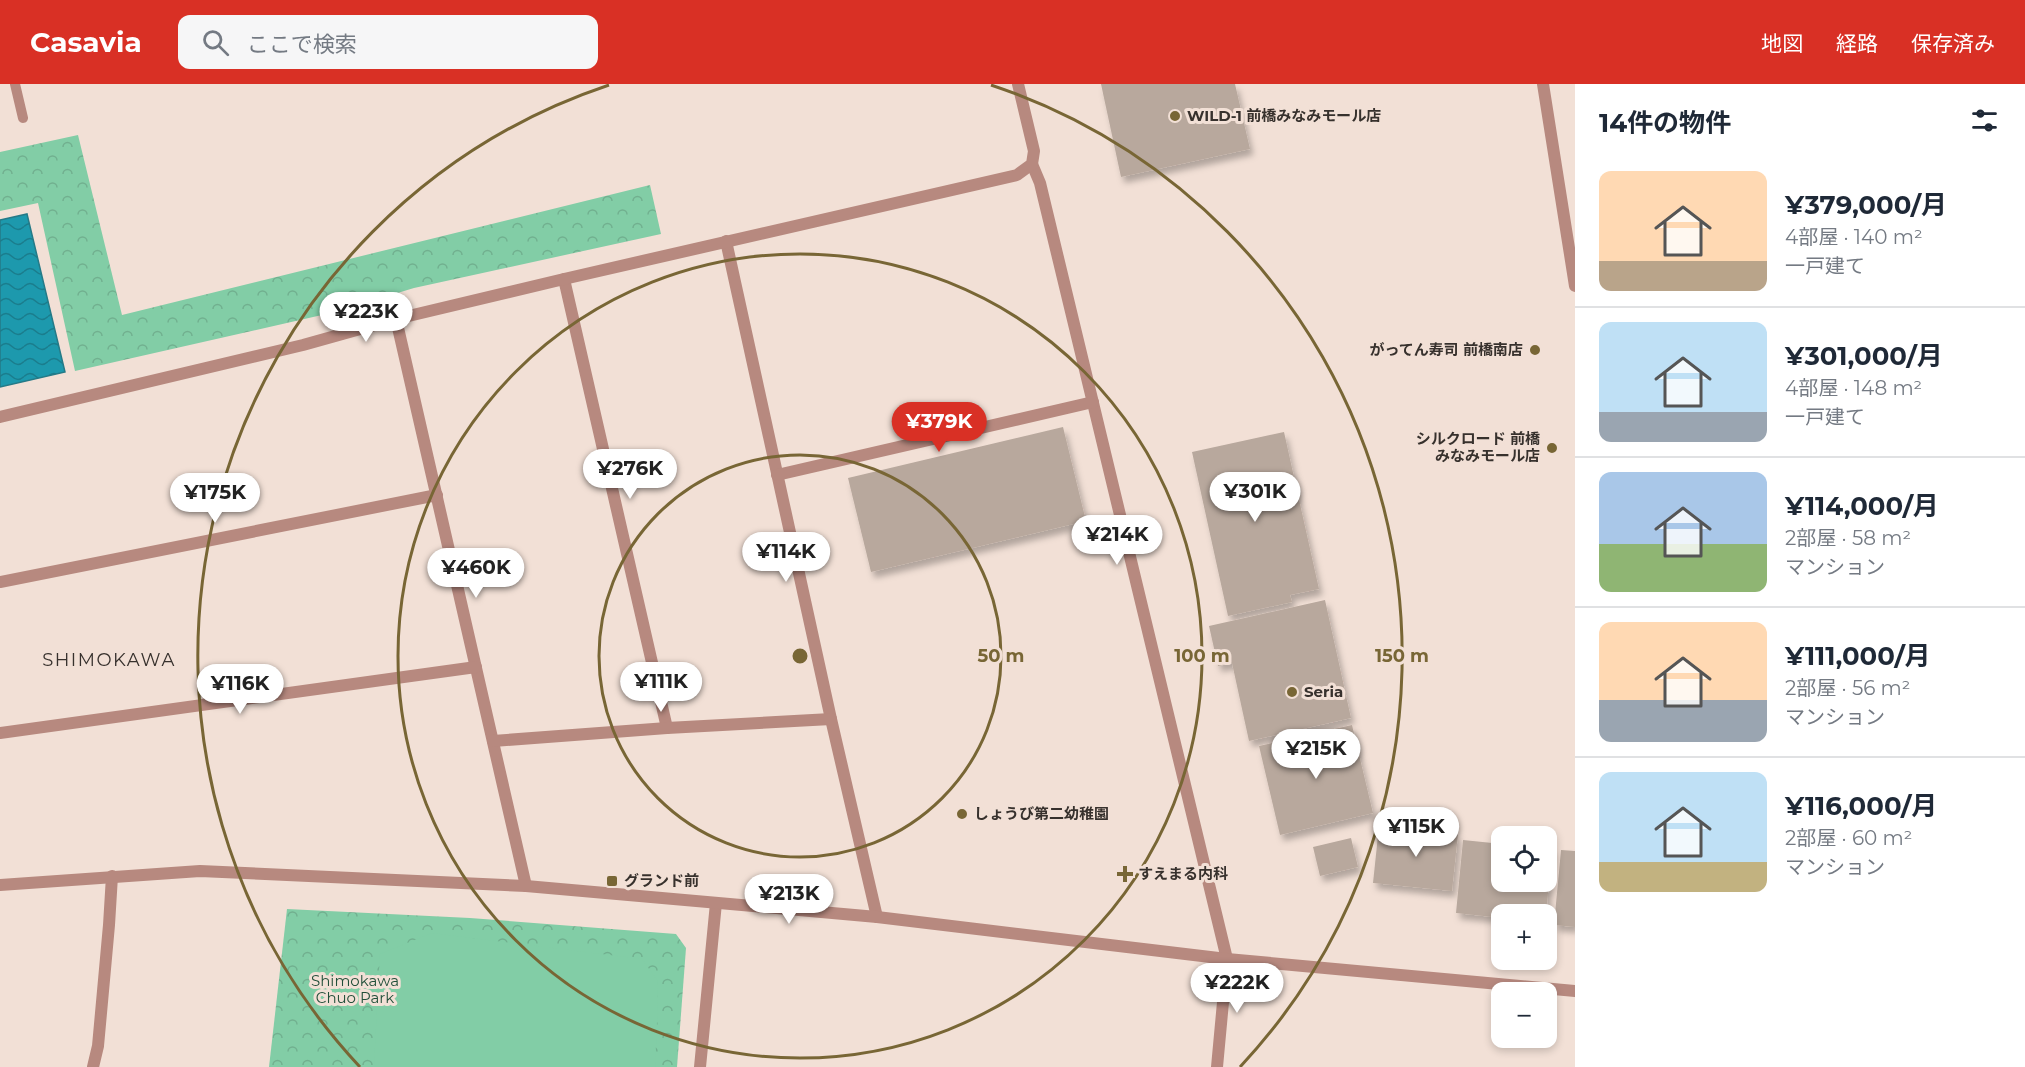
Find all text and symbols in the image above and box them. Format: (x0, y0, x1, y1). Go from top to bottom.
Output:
search box (178, 15, 598, 69)
text: Casavia (30, 25, 142, 59)
icon: search (199, 26, 232, 59)
text: ここで検索 (247, 31, 357, 58)
text: 地図 (1761, 31, 1803, 56)
text: 経路 (1836, 31, 1878, 56)
text: 保存済み (1911, 31, 1995, 56)
icon: filters (1968, 104, 2001, 137)
place label: WILD-1 前橋みなみモール店 (1187, 106, 1381, 125)
text: 14件の物件 (1599, 107, 1731, 139)
marker: WILD-1 前橋みなみモール店 (1168, 109, 1182, 123)
text: ¥379,000/月 (1785, 189, 1947, 221)
icon: home (1647, 195, 1719, 267)
text: 4部屋 · 140 m² (1785, 225, 1922, 249)
text: 一戸建て (1785, 254, 1865, 278)
pin: ¥223K (324, 292, 408, 343)
text: ¥223K (334, 299, 398, 323)
place label: がってん寿司 前橋南店 (1370, 340, 1523, 359)
text: ¥301,000/月 (1785, 340, 1943, 372)
marker: がってん寿司 前橋南店 (1528, 343, 1542, 357)
icon: home (1647, 346, 1719, 418)
text: 4部屋 · 148 m² (1785, 376, 1922, 400)
pin: ¥379K (897, 402, 981, 453)
text: 一戸建て (1785, 405, 1865, 429)
text: ¥379K (906, 409, 972, 433)
place label: シルクロード 前橋 みなみモール店 (1416, 429, 1541, 465)
marker: シルクロード 前橋 みなみモール店 (1545, 441, 1559, 455)
pin: ¥276K (588, 449, 672, 500)
text: ¥276K (597, 456, 663, 480)
pin: ¥301K (1213, 472, 1297, 523)
pin: ¥175K (173, 473, 257, 524)
text: ¥301K (1224, 479, 1286, 503)
text: ¥175K (184, 480, 246, 504)
text: ¥114,000/月 (1785, 490, 1939, 522)
icon: home (1647, 496, 1719, 568)
pin: ¥214K (1075, 515, 1159, 566)
text: ¥214K (1086, 522, 1148, 546)
text: 2部屋 · 58 m² (1785, 526, 1911, 550)
pin: ¥114K (744, 532, 828, 583)
text: ¥114K (756, 539, 816, 563)
pin: ¥460K (434, 548, 518, 599)
text: ¥460K (441, 555, 511, 579)
text: マンション (1785, 555, 1885, 579)
text: ¥111,000/月 (1785, 640, 1931, 672)
text: 50 m (978, 645, 1024, 667)
text: 100 m (1174, 645, 1230, 667)
text: 150 m (1375, 645, 1429, 667)
centre of rings (790, 646, 810, 666)
icon: home (1647, 646, 1719, 718)
district label: SHIMOKAWA (42, 649, 176, 671)
pin: ¥111K (619, 662, 703, 713)
pin: ¥116K (198, 664, 282, 715)
text: ¥111K (634, 669, 688, 693)
text: ¥116K (211, 671, 269, 695)
text: 2部屋 · 56 m² (1785, 676, 1910, 700)
place label: Seria (1304, 682, 1343, 701)
marker: Seria (1285, 685, 1299, 699)
text: マンション (1785, 705, 1885, 729)
pin: ¥215K (1274, 729, 1358, 780)
text: ¥215K (1285, 736, 1347, 760)
text: ¥116,000/月 (1785, 790, 1937, 822)
icon: home (1647, 796, 1719, 868)
place label: しょうび第二幼稚園 (974, 804, 1109, 823)
marker: しょうび第二幼稚園 (955, 807, 969, 821)
pin: ¥115K (1374, 807, 1458, 858)
text: ¥115K (1387, 814, 1445, 838)
map controls (1491, 826, 1557, 1048)
button: locate (1491, 826, 1557, 892)
text: 2部屋 · 60 m² (1785, 826, 1912, 850)
text: マンション (1785, 855, 1885, 879)
place label: すえまる内科 (1138, 864, 1228, 883)
marker: すえまる内科 (1116, 865, 1134, 883)
place label: グランド前 (624, 871, 699, 890)
marker: グランド前 (605, 874, 619, 888)
pin: ¥213K (747, 874, 831, 925)
text: ¥213K (759, 881, 820, 905)
button: + (1491, 904, 1557, 970)
pin: ¥222K (1195, 963, 1279, 1014)
text: ¥222K (1205, 970, 1269, 994)
park label: Shimokawa Chuo Park (311, 971, 399, 1007)
button: − (1491, 982, 1557, 1048)

